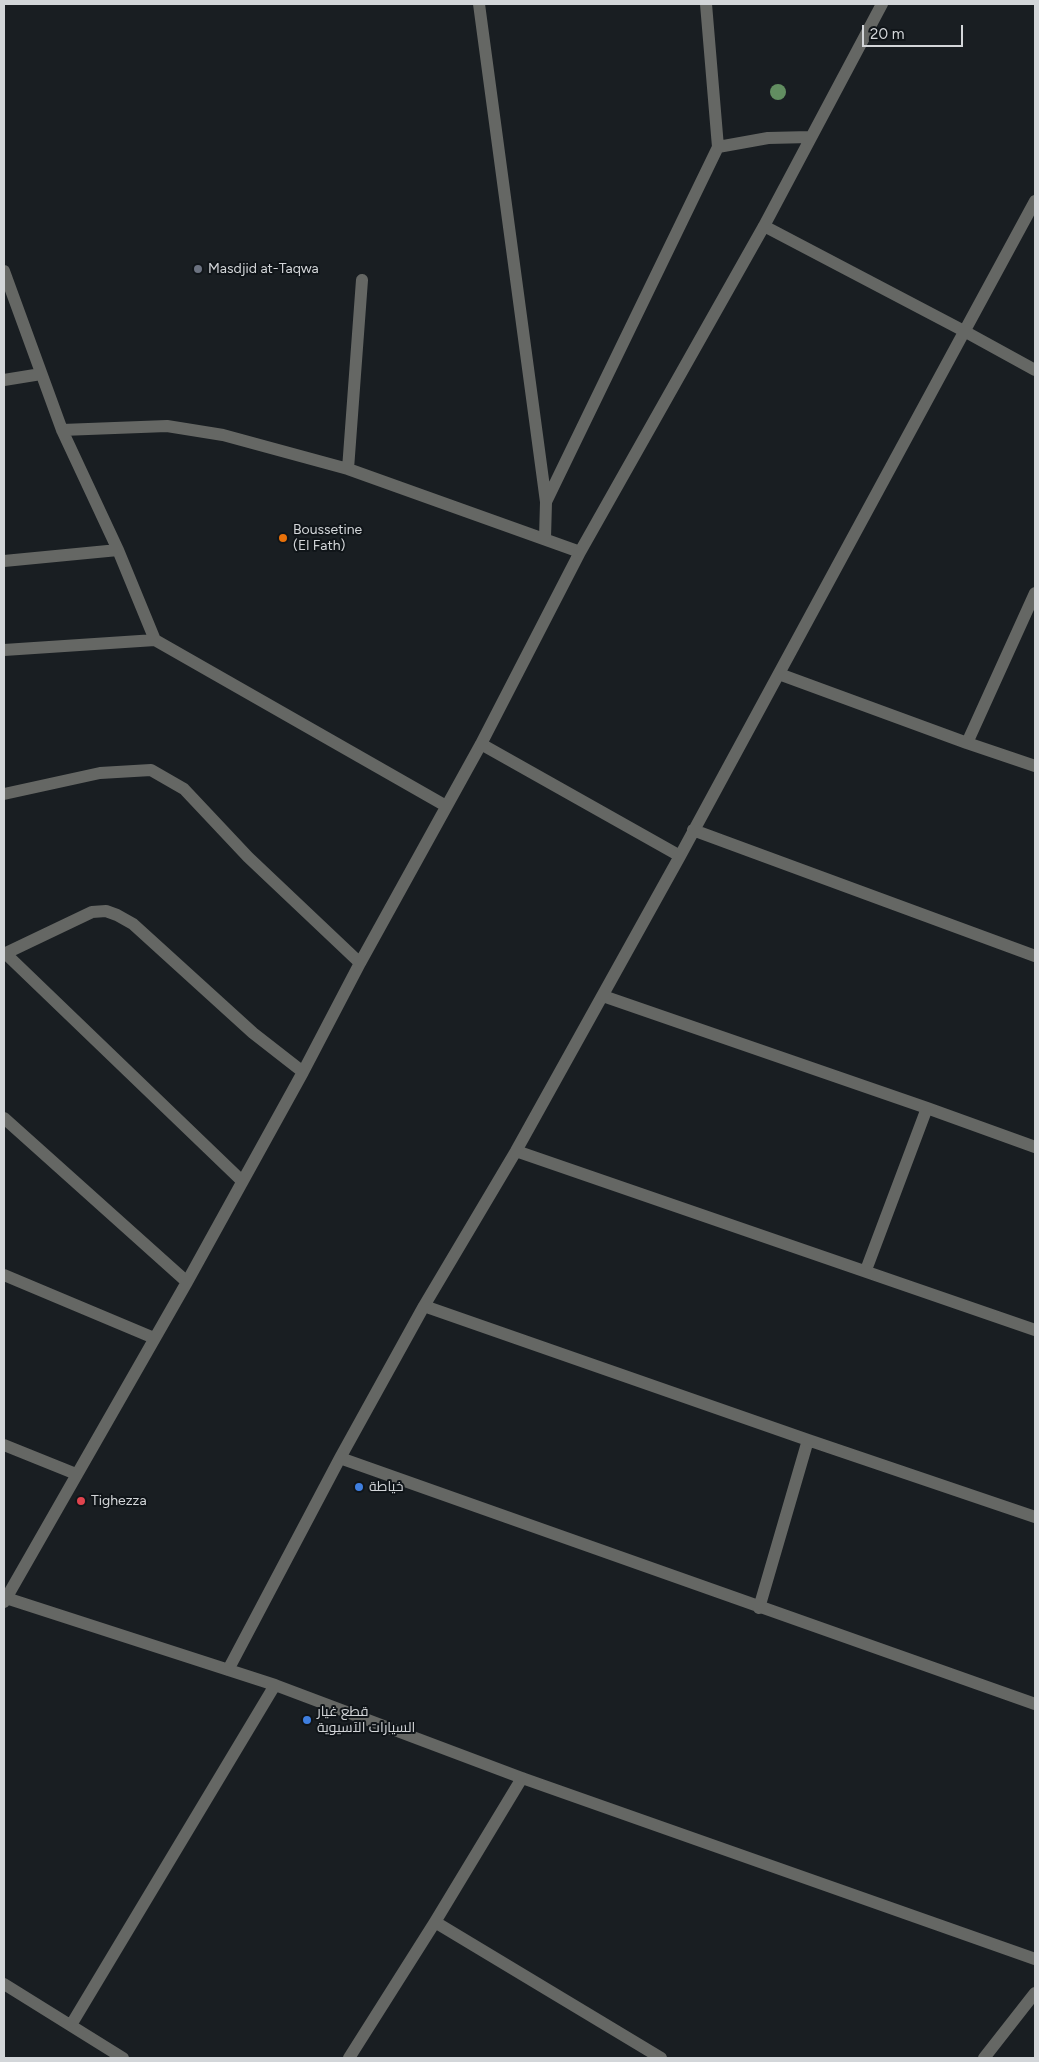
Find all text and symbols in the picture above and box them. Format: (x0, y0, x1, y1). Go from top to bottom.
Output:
scale bar (864, 15, 965, 47)
text: 20 m (870, 25, 904, 43)
place label: Masdjid at-Taqwa (208, 261, 319, 277)
marker: Masdjid at-Taqwa (192, 263, 204, 275)
place label: Boussetine (El Fath) (293, 522, 362, 554)
marker: Boussetine (El Fath) (277, 532, 289, 544)
place label: خياطة (369, 1479, 404, 1495)
marker: خياطة (353, 1481, 365, 1493)
place label: Tighezza (91, 1493, 147, 1509)
marker: Tighezza (75, 1495, 87, 1507)
place label: قطع غيار السيارات الآسيوية (317, 1704, 415, 1736)
marker: قطع غيار السيارات الآسيوية (301, 1714, 313, 1726)

